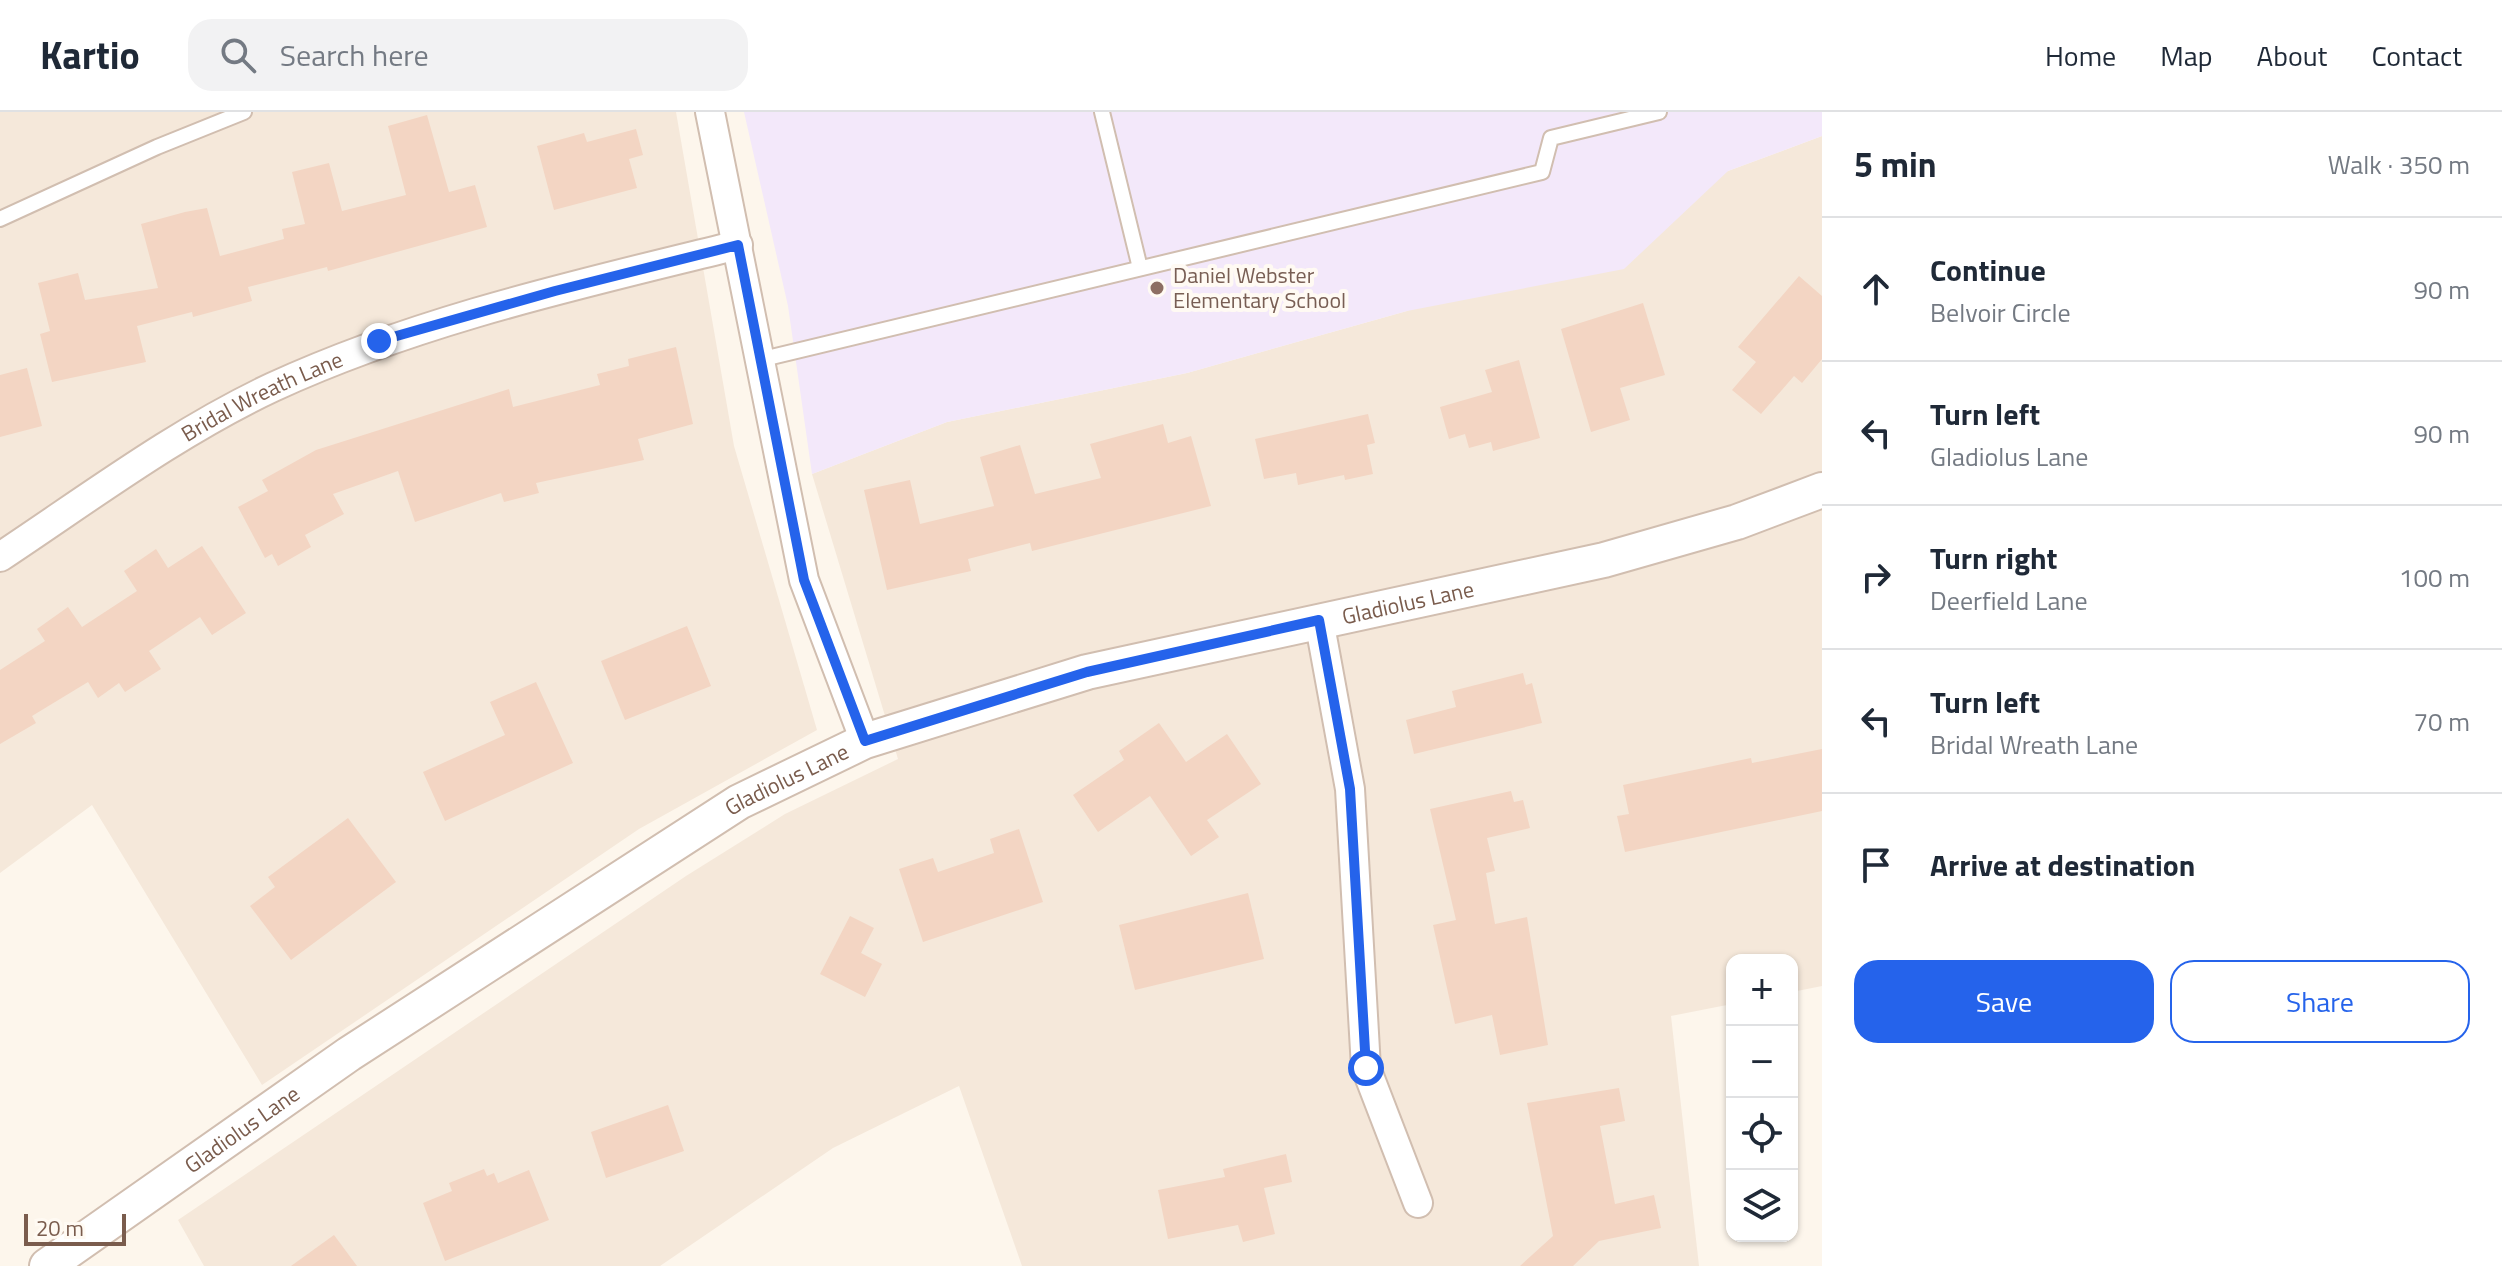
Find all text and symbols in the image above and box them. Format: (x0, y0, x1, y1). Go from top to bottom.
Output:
search box (188, 19, 748, 91)
text: Kartio (40, 26, 140, 84)
text: Search here (280, 32, 429, 78)
icon: search (216, 33, 260, 77)
text: Home (2045, 34, 2116, 77)
text: Map (2160, 34, 2213, 77)
text: About (2257, 34, 2327, 77)
text: Contact (2371, 34, 2462, 77)
text: 5 min (1854, 138, 1937, 190)
text: Walk · 350 m (2328, 145, 2470, 184)
text: Continue (1930, 247, 2046, 293)
place label: Daniel Webster Elementary School (1173, 258, 1346, 317)
icon: ahead (1854, 267, 1898, 311)
text: 90 m (2413, 270, 2470, 309)
marker: Daniel Webster Elementary School (1148, 279, 1166, 297)
text: Belvoir Circle (1930, 293, 2071, 332)
route end (361, 323, 397, 359)
street label: Bridal Wreath Lane (175, 342, 348, 450)
text: Turn left (1930, 391, 2040, 437)
icon: left (1854, 411, 1898, 455)
text: 90 m (2413, 414, 2470, 453)
text: Gladiolus Lane (1930, 437, 2088, 476)
text: Turn right (1930, 535, 2058, 581)
icon: right (1854, 555, 1898, 599)
text: 100 m (2399, 558, 2470, 597)
street label: Gladiolus Lane (1339, 572, 1477, 633)
text: Deerfield Lane (1930, 581, 2088, 620)
text: Turn left (1930, 679, 2040, 725)
icon: left (1854, 699, 1898, 743)
text: 70 m (2413, 702, 2470, 741)
text: Bridal Wreath Lane (1930, 725, 2138, 764)
street label: Gladiolus Lane (718, 735, 854, 824)
text: Arrive at destination (1930, 842, 2195, 888)
icon: arrive (1854, 843, 1898, 887)
map controls (1726, 954, 1798, 1242)
button: + (1726, 954, 1798, 1026)
button: Save (1854, 960, 2154, 1043)
button: Share (2170, 960, 2470, 1043)
button: − (1726, 1026, 1798, 1098)
route start (1348, 1050, 1384, 1086)
street label: Gladiolus Lane (177, 1077, 306, 1182)
button: locate (1726, 1098, 1798, 1170)
button: layers (1726, 1170, 1798, 1242)
scale bar (24, 1210, 126, 1246)
text: 20 m (36, 1211, 84, 1245)

